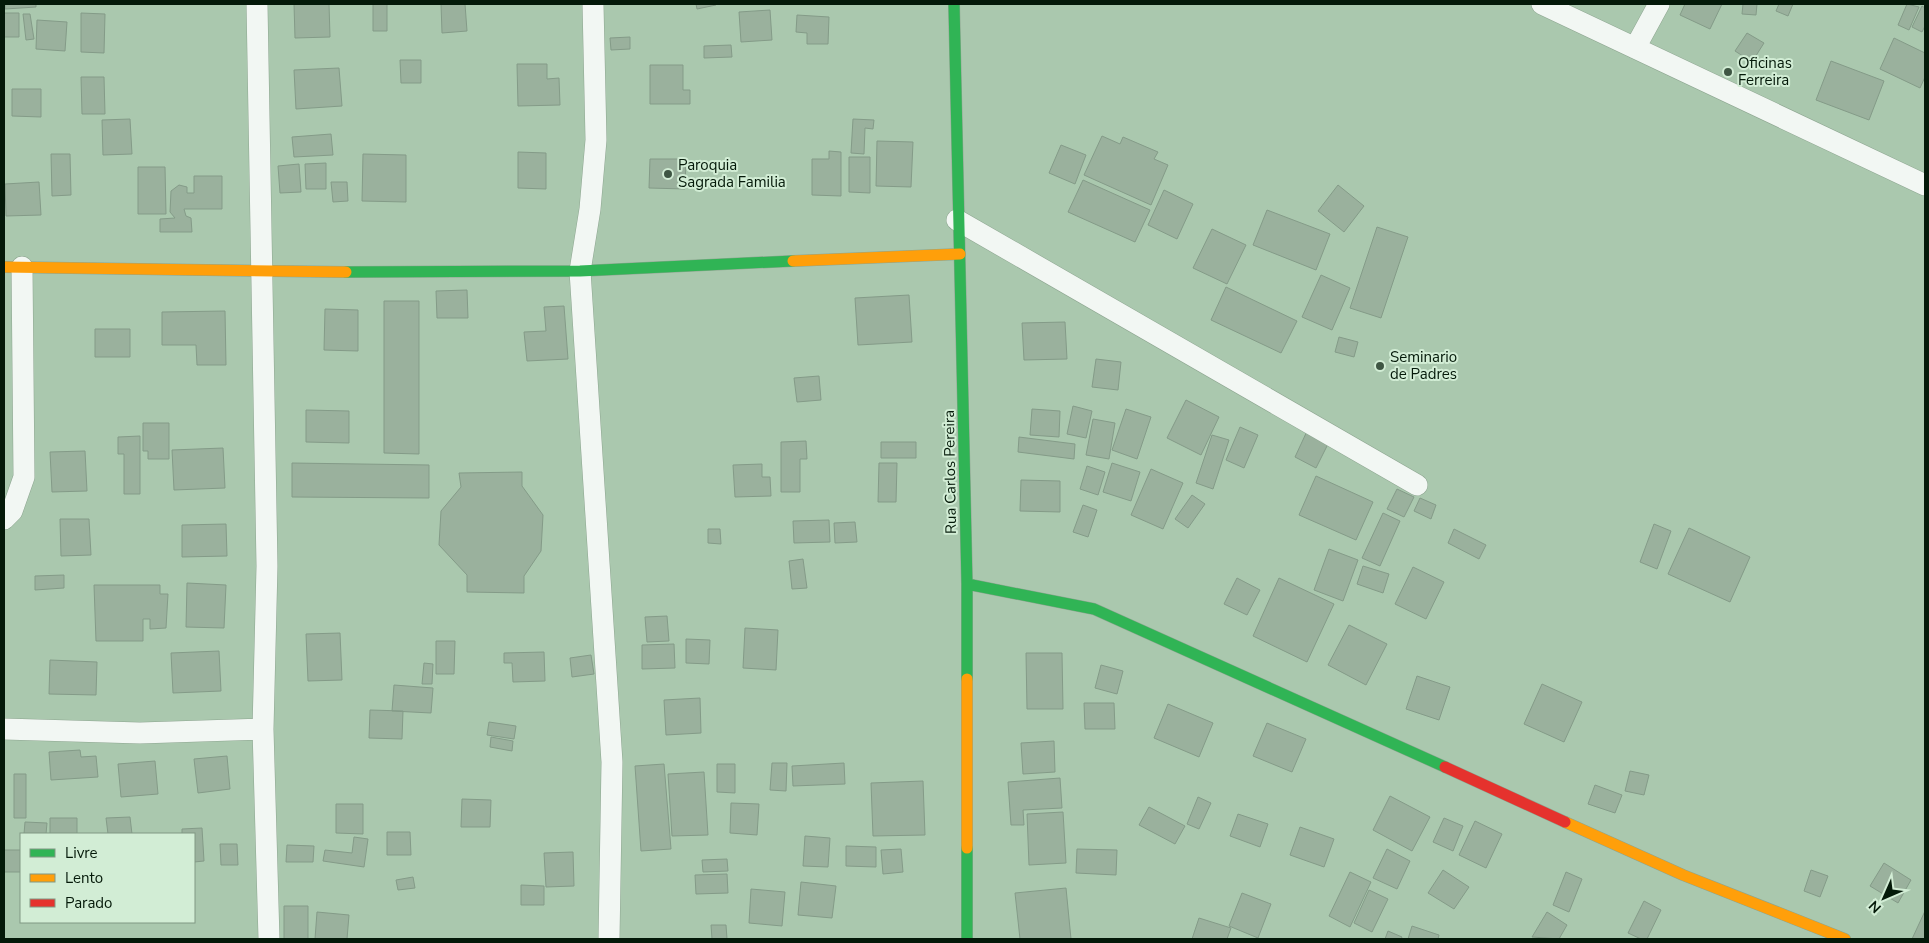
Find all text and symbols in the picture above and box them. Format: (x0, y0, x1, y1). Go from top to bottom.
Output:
place label: Oficinas Ferreira (1738, 53, 1792, 90)
marker: Oficinas Ferreira (1722, 66, 1734, 78)
place label: Paroquia Sagrada Familia (678, 155, 786, 192)
marker: Paroquia Sagrada Familia (662, 168, 674, 180)
place label: Seminario de Padres (1390, 347, 1457, 384)
marker: Seminario de Padres (1374, 360, 1386, 372)
street label: Rua Carlos Pereira (939, 410, 961, 534)
legend (20, 833, 195, 923)
text: Livre (65, 843, 98, 863)
text: Lento (65, 868, 103, 888)
north arrow (1859, 873, 1909, 923)
text: Parado (65, 893, 112, 913)
text: N (1865, 896, 1886, 917)

